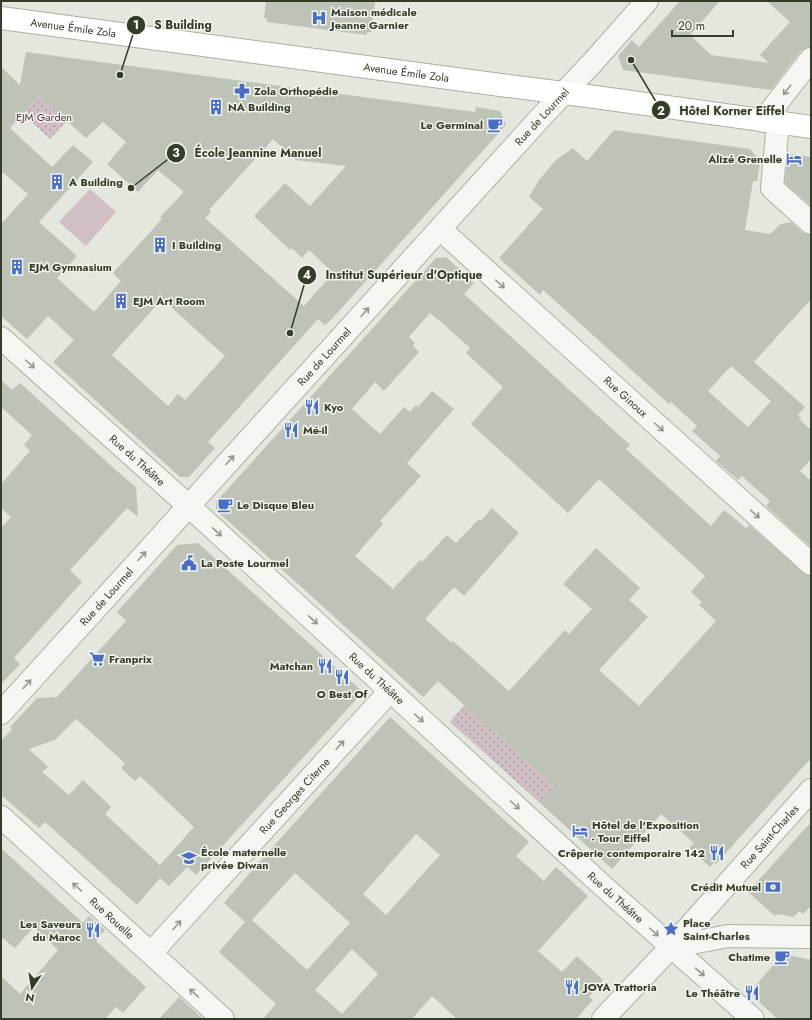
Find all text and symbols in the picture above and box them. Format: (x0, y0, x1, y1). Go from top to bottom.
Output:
place label: Maison médicale Jeanne Garnier (329, 4, 417, 33)
hospital icon: Maison médicale Jeanne Garnier (310, 9, 328, 27)
scale bar (672, 12, 733, 38)
callout: S Building (126, 13, 219, 37)
street label: Avenue Émile Zola (30, 14, 117, 41)
text: 1 (133, 16, 139, 34)
text: S Building (154, 16, 212, 34)
text: 20 m (678, 17, 705, 35)
street label: Avenue Émile Zola (363, 59, 450, 86)
pharmacy icon: Zola Orthopédie (233, 82, 251, 100)
place label: Zola Orthopédie (254, 83, 338, 99)
street label: Rue de Lourmel (511, 84, 573, 149)
one-way arrow (783, 84, 791, 95)
building icon: NA Building (207, 98, 225, 116)
callout: Hôtel Korner Eiffel (651, 98, 792, 122)
place label: NA Building (228, 99, 291, 115)
text: 2 (657, 102, 665, 120)
text: Hôtel Korner Eiffel (679, 102, 785, 120)
park label: EJM Garden (16, 109, 72, 125)
cafe icon: Le Germinal (486, 116, 504, 134)
place label: Le Germinal (421, 117, 483, 133)
callout: École Jeannine Manuel (166, 141, 329, 165)
text: 3 (172, 144, 180, 162)
text: École Jeannine Manuel (195, 144, 321, 162)
hotel icon: Alizé Grenelle (785, 150, 803, 168)
place label: Alizé Grenelle (707, 151, 782, 167)
building icon: A Building (48, 173, 66, 191)
place label: A Building (68, 174, 123, 190)
building icon: I Building (151, 236, 169, 254)
place label: I Building (172, 237, 222, 253)
building icon: EJM Gymnasium (8, 258, 26, 276)
place label: EJM Gymnasium (29, 259, 112, 275)
callout: Institut Supérieur d'Optique (297, 263, 490, 287)
text: 4 (303, 266, 311, 284)
text: Institut Supérieur d'Optique (326, 266, 483, 284)
one-way arrow (495, 279, 505, 288)
building icon: EJM Art Room (112, 292, 130, 310)
place label: EJM Art Room (133, 293, 205, 309)
one-way arrow (360, 307, 369, 318)
street label: Rue de Lourmel (293, 324, 355, 389)
one-way arrow (25, 360, 35, 369)
street label: Rue Ginoux (600, 372, 651, 421)
restaurant icon: Kyo (303, 398, 321, 416)
place label: Kyo (324, 399, 344, 415)
restaurant icon: Mé-il (282, 421, 300, 439)
place label: Mé-il (303, 422, 328, 438)
one-way arrow (654, 422, 664, 432)
street label: Rue du Théâtre (106, 431, 169, 490)
one-way arrow (225, 455, 235, 465)
cafe icon: Le Disque Bleu (216, 496, 234, 514)
place label: Le Disque Bleu (237, 497, 314, 513)
one-way arrow (750, 510, 761, 519)
one-way arrow (212, 527, 222, 537)
one-way arrow (138, 551, 147, 562)
public building icon: La Poste Lourmel (180, 554, 198, 572)
place label: La Poste Lourmel (201, 555, 289, 571)
street label: Rue de Lourmel (76, 564, 137, 629)
one-way arrow (308, 615, 318, 625)
street label: Rue du Théâtre (345, 649, 408, 708)
supermarket icon: Franprix (88, 650, 106, 668)
place label: Franprix (109, 651, 152, 667)
restaurant icon: Matchan (316, 657, 334, 675)
place label: Matchan (270, 658, 313, 674)
restaurant icon: O Best Of (333, 668, 351, 686)
one-way arrow (22, 679, 32, 689)
place label: O Best Of (317, 686, 368, 702)
one-way arrow (414, 713, 424, 722)
one-way arrow (335, 740, 344, 751)
street label: Rue Georges Citerne (255, 754, 334, 837)
one-way arrow (510, 801, 520, 810)
street label: Rue Saint-Charles (737, 801, 803, 872)
place label: Hôtel de l'Exposition - Tour Eiffel (592, 817, 699, 846)
hotel icon: Hôtel de l'Exposition - Tour Eiffel (571, 822, 589, 840)
place label: École maternelle privée Diwan (201, 844, 286, 873)
restaurant icon: Crêperie contemporaire 142 (708, 844, 726, 862)
place label: Crêperie contemporaire 142 (558, 845, 705, 861)
school or university icon: École maternelle privée Diwan (180, 849, 198, 867)
street label: Rue du Théâtre (584, 868, 647, 927)
bank icon: Crédit Mutuel (764, 878, 782, 896)
place label: Crédit Mutuel (691, 879, 761, 895)
one-way arrow (72, 882, 83, 891)
street label: Rue Rouelle (86, 893, 138, 943)
place label: Place Saint-Charles (683, 915, 750, 944)
place label: Les Saveurs du Maroc (20, 916, 81, 945)
one-way arrow (172, 920, 181, 930)
place icon: Place Saint-Charles (662, 920, 680, 938)
restaurant icon: Les Saveurs du Maroc (84, 921, 102, 939)
one-way arrow (649, 927, 659, 936)
cafe icon: Chatime (773, 948, 791, 966)
place label: Chatime (728, 949, 770, 965)
north arrow (12, 968, 52, 1008)
one-way arrow (695, 968, 705, 977)
restaurant icon: JOYA Trattoria (563, 978, 581, 996)
place label: JOYA Trattoria (582, 979, 657, 995)
restaurant icon: Le Théâtre (743, 984, 761, 1002)
place label: Le Théâtre (686, 985, 740, 1001)
one-way arrow (189, 988, 200, 997)
text: N (24, 989, 36, 1007)

